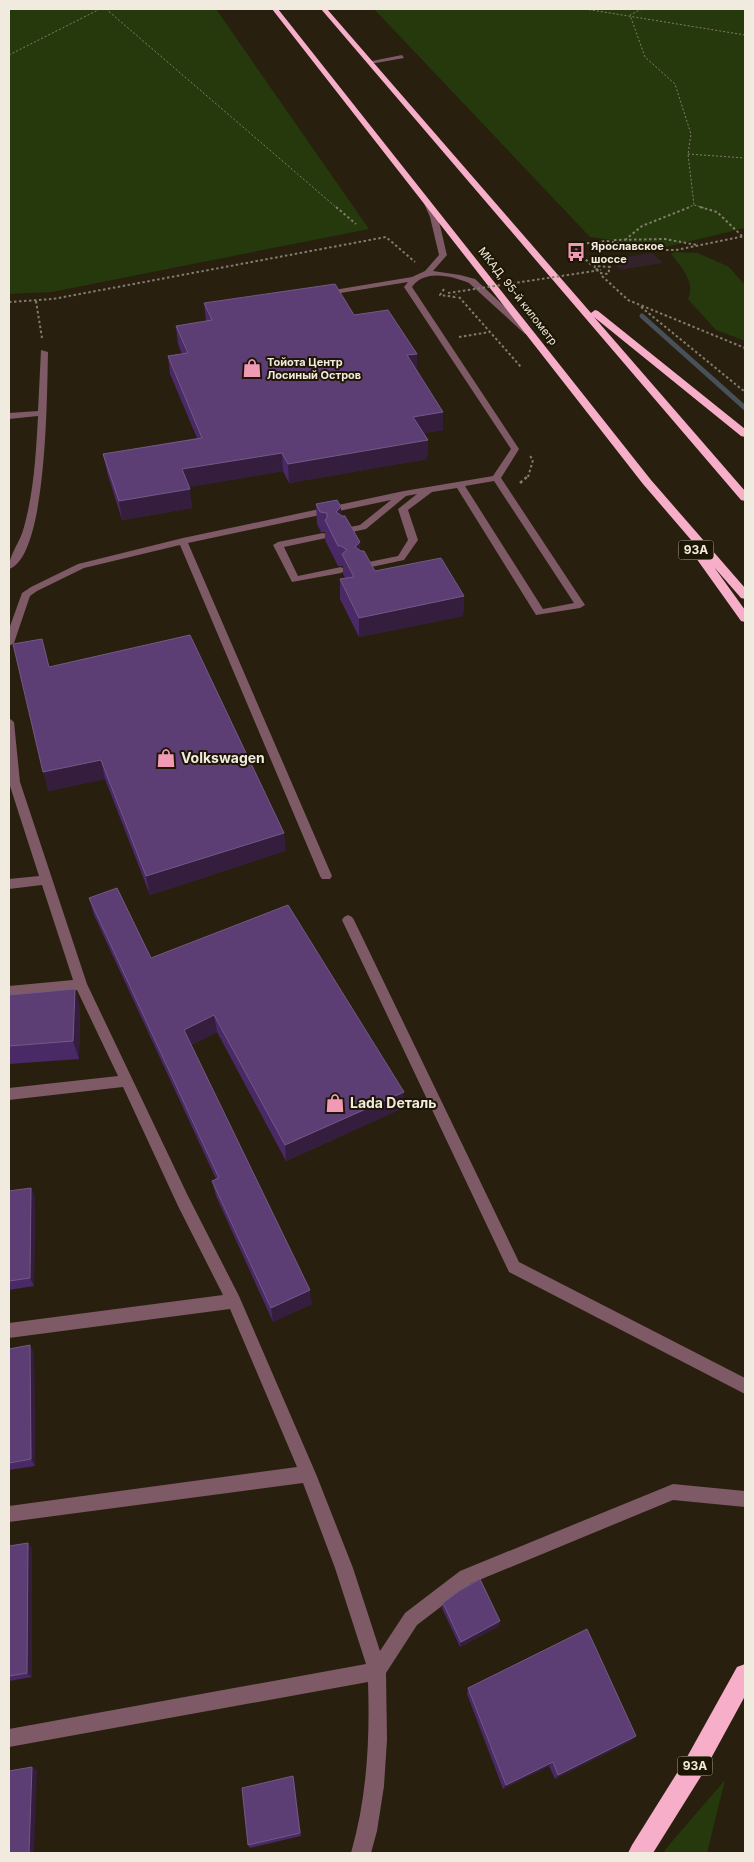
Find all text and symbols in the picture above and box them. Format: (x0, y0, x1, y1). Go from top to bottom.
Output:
place label: Ярославское шоссе (591, 239, 664, 266)
bus stop icon: Ярославское шоссе (565, 241, 587, 263)
street label: МКАД, 95-й километр (475, 244, 561, 348)
place label: Тойота Центр Лосиный Остров (267, 355, 361, 382)
shop icon: Тойота Центр Лосиный Остров (241, 357, 263, 379)
road number: 93A (678, 540, 714, 560)
shop icon: Volkswagen (155, 747, 177, 769)
place label: Volkswagen (181, 749, 265, 766)
shop icon: Lada Dеталь (324, 1092, 346, 1114)
place label: Lada Dеталь (350, 1094, 437, 1111)
road number: 93A (678, 1756, 712, 1775)

